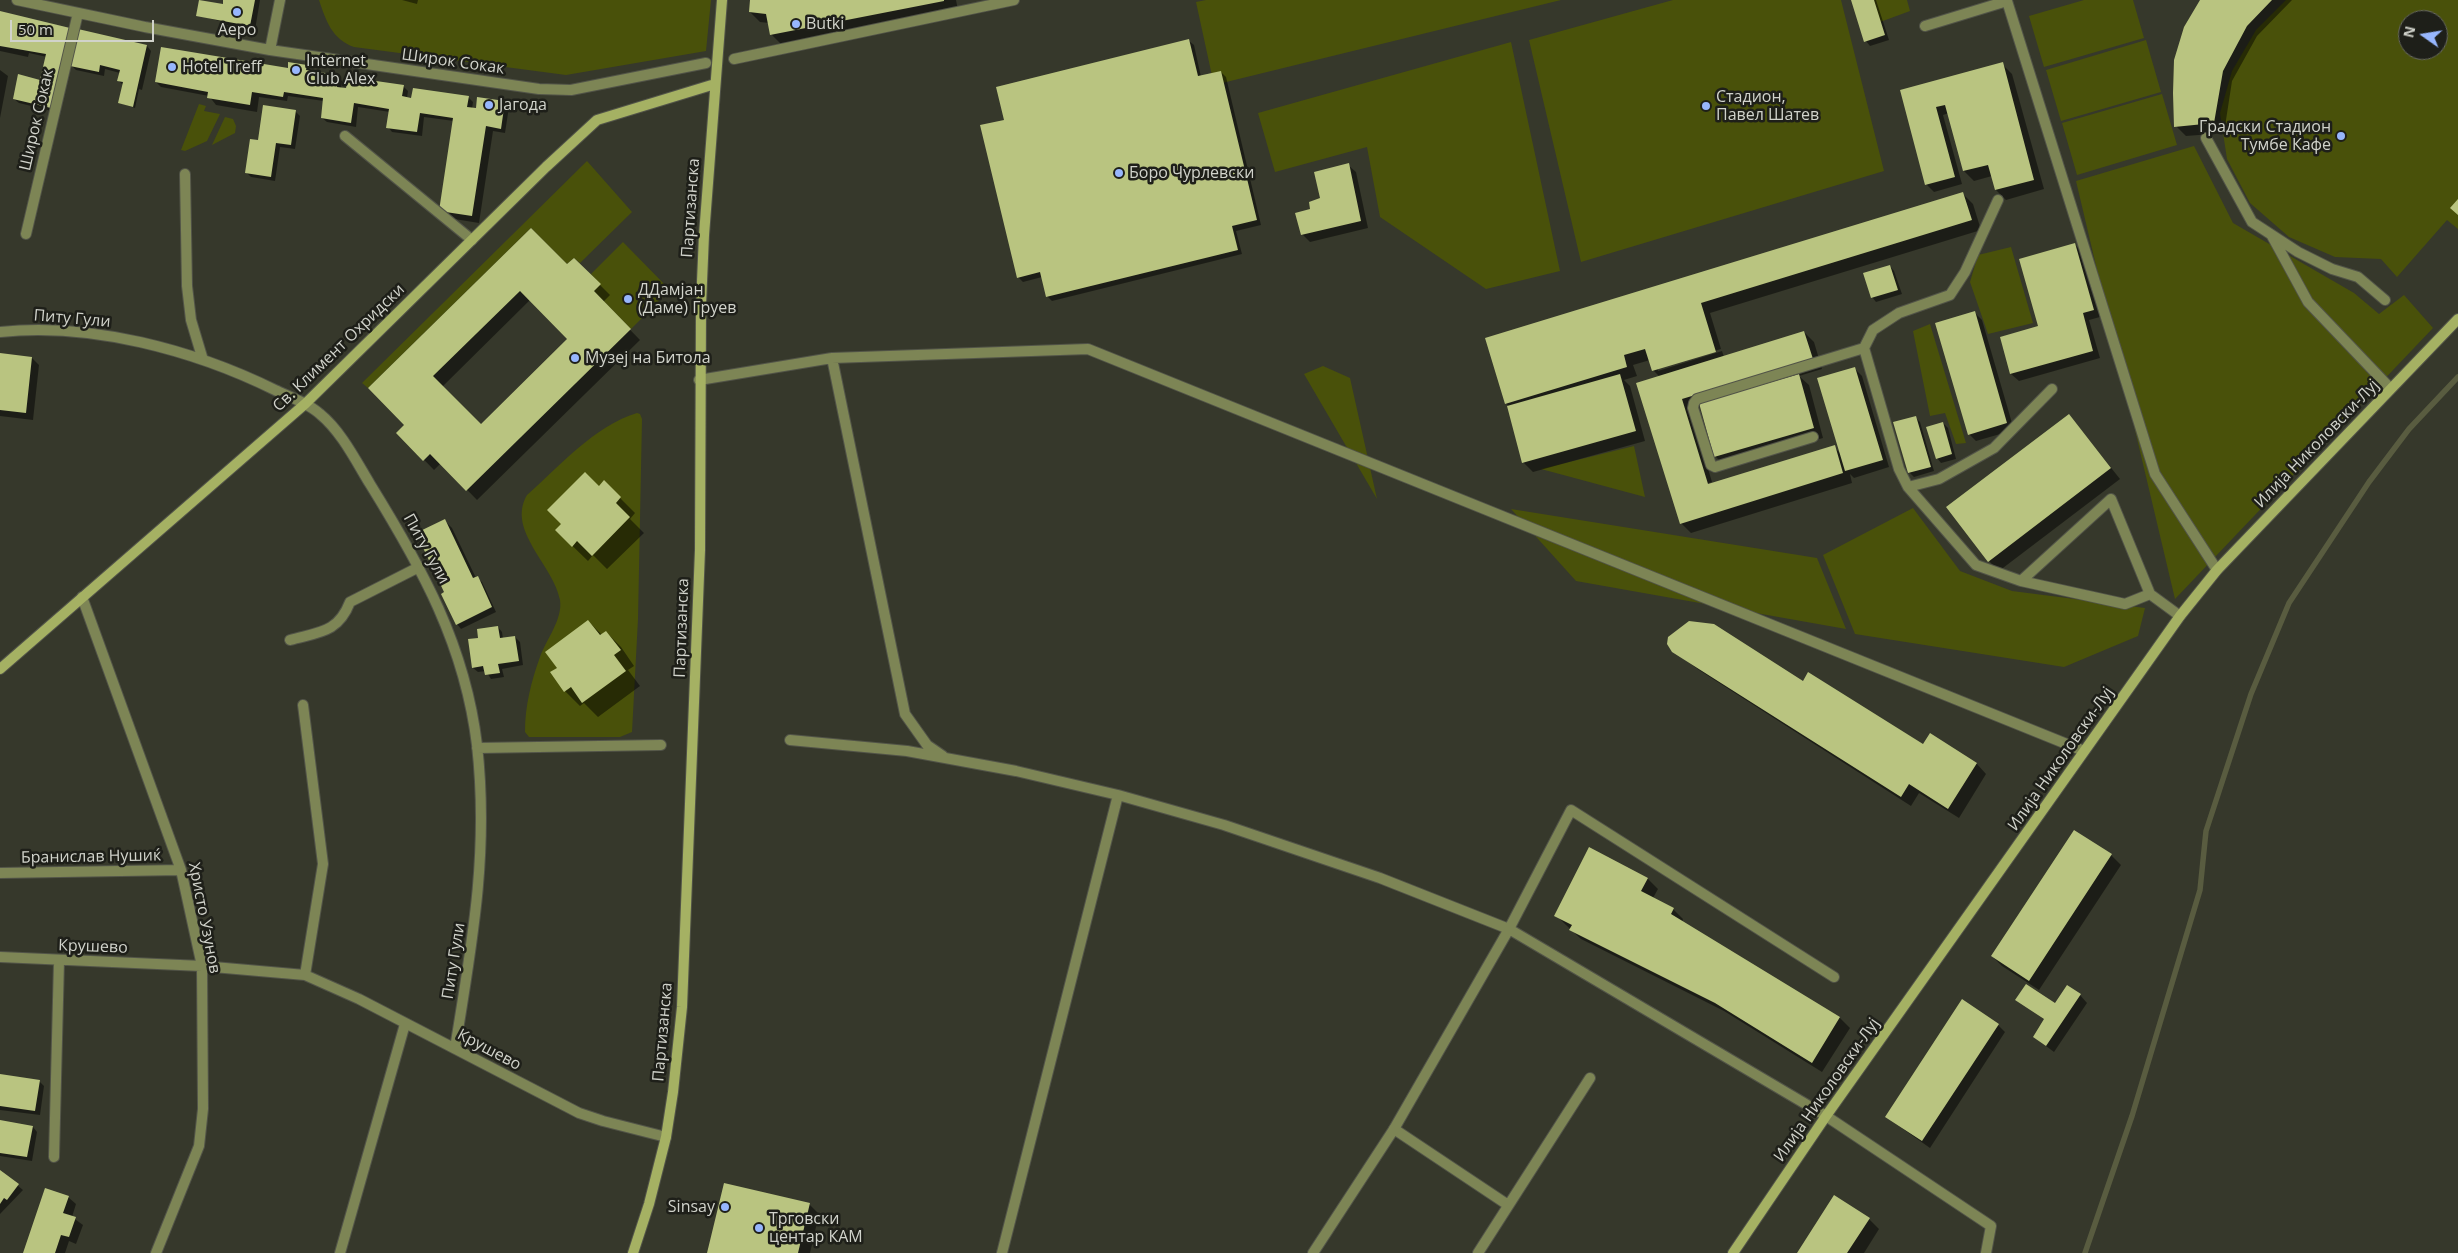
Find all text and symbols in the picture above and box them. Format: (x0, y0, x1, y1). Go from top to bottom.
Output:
marker: Аеро (231, 6, 243, 18)
scale bar (12, 10, 156, 42)
north arrow (2398, 10, 2448, 60)
place label: Butki (806, 14, 844, 34)
marker: Butki (790, 18, 802, 30)
text: 50 m (18, 19, 53, 39)
place label: Аеро (218, 20, 256, 40)
text: N (2398, 24, 2419, 39)
street label: Широк Сокак (400, 45, 506, 79)
place label: Internet Club Alex (306, 51, 375, 89)
place label: Hotel Treff (182, 57, 261, 77)
marker: Hotel Treff (166, 61, 178, 73)
marker: Internet Club Alex (290, 64, 302, 76)
street label: Широк Сокак (16, 67, 58, 173)
place label: Стадион, Павел Шатев (1716, 87, 1819, 125)
place label: Јагода (499, 95, 547, 115)
marker: Јагода (483, 99, 495, 111)
marker: Стадион, Павел Шатев (1700, 100, 1712, 112)
place label: Градски Стадион Тумбе Кафе (2199, 117, 2331, 155)
marker: Градски Стадион Тумбе Кафе (2335, 130, 2347, 142)
street label: Партизанска (678, 158, 704, 258)
place label: Боро Чурлевски (1129, 163, 1254, 183)
marker: Боро Чурлевски (1113, 167, 1125, 179)
street label: Св. Климент Охридски (269, 280, 409, 416)
place label: ДДамјан (Даме) Груев (638, 280, 736, 318)
marker: ДДамјан (Даме) Груев (622, 293, 634, 305)
street label: Питу Гули (33, 306, 111, 332)
place label: Музеј на Битола (585, 348, 711, 368)
marker: Музеј на Битола (569, 352, 581, 364)
street label: Илија Николовски-Луј (2251, 376, 2383, 512)
street label: Питу Гули (399, 511, 453, 587)
street label: Партизанска (671, 578, 693, 678)
street label: Илија Николовски-Луј (2004, 683, 2118, 835)
street label: Бранислав Нушиќ (21, 846, 161, 868)
street label: Христо Узунов (184, 861, 224, 975)
street label: Питу Гули (438, 921, 470, 1001)
street label: Крушево (58, 936, 128, 958)
street label: Партизанска (649, 982, 677, 1082)
street label: Илија Николовски-Луј (1770, 1014, 1884, 1166)
street label: Крушево (454, 1025, 524, 1075)
place label: Sinsay (668, 1197, 715, 1217)
marker: Sinsay (719, 1201, 731, 1213)
place label: Трговски центар КАМ (769, 1209, 863, 1247)
marker: Трговски центар КАМ (753, 1222, 765, 1234)

